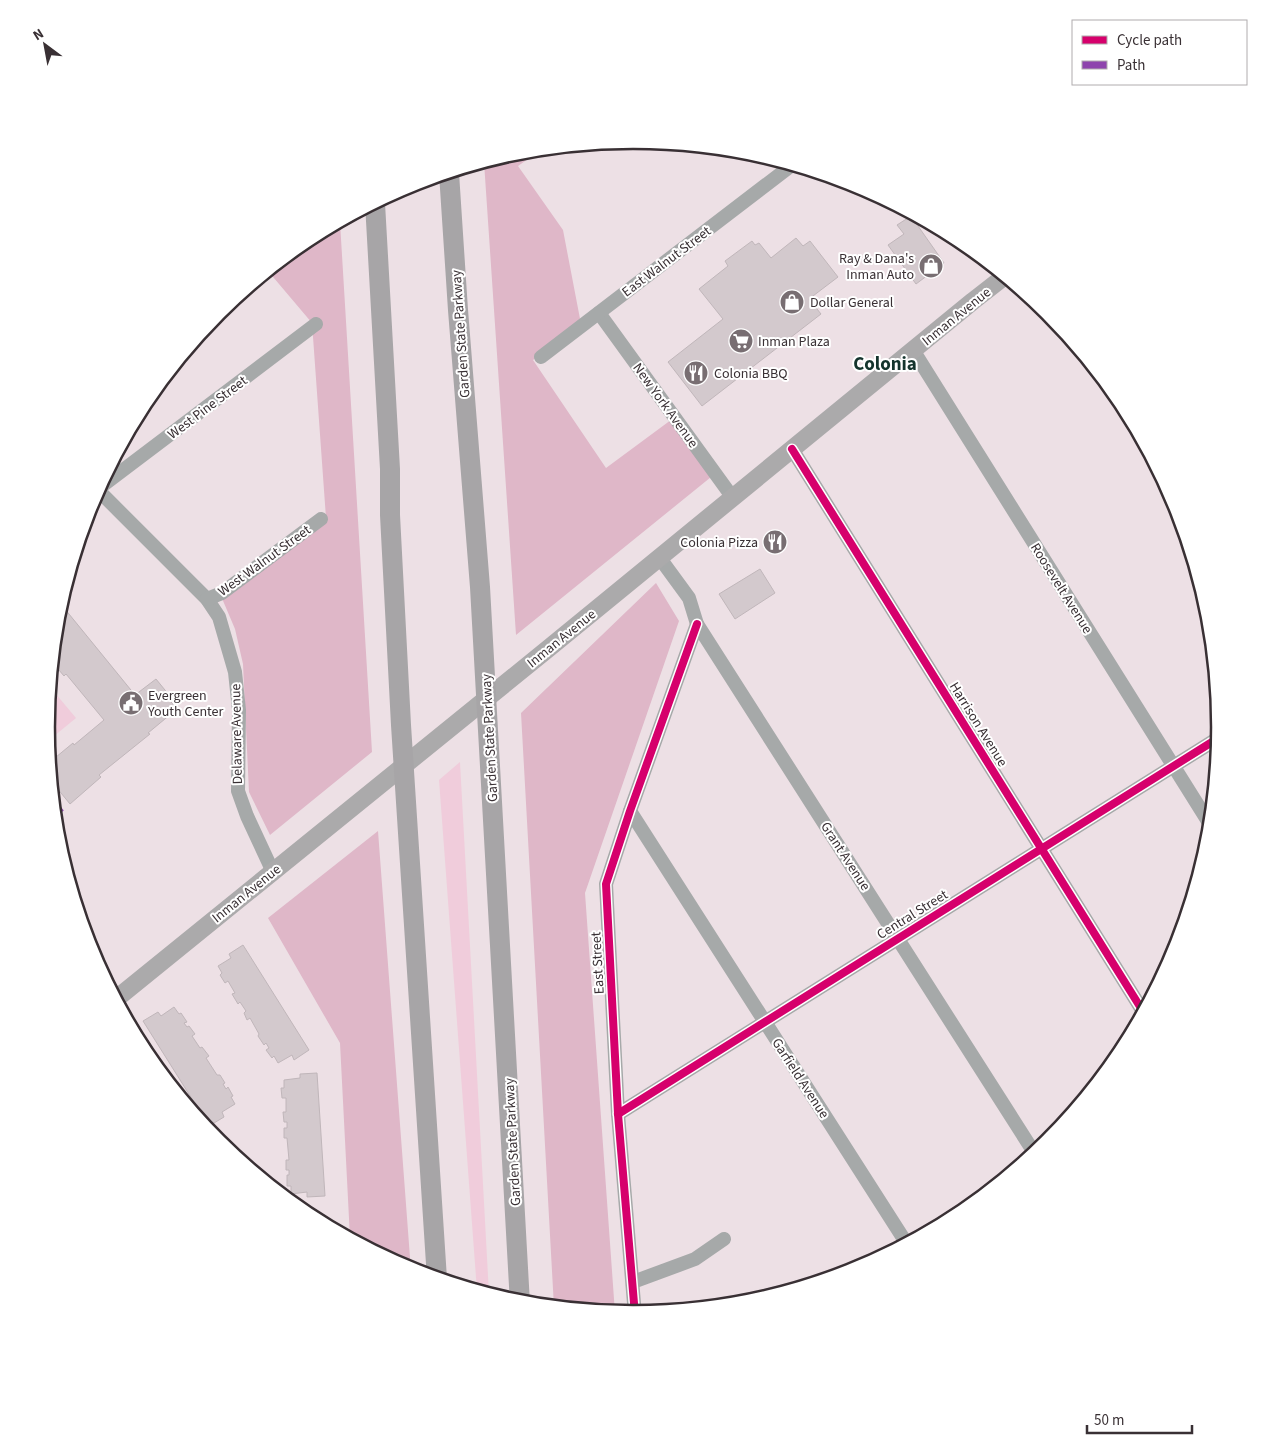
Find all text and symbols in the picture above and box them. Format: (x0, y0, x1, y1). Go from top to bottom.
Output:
north arrow (20, 20, 70, 70)
legend (1072, 20, 1247, 85)
text: N (29, 24, 48, 46)
text: Cycle path (1117, 30, 1182, 51)
text: Path (1117, 55, 1145, 76)
street label: East Walnut Street (618, 222, 715, 302)
place label: Ray & Dana's Inman Auto (839, 249, 914, 285)
shop icon: Ray & Dana's Inman Auto (918, 253, 944, 279)
street label: Garden State Parkway (447, 269, 475, 398)
street label: Inman Avenue (918, 283, 995, 351)
shop icon: Dollar General (779, 289, 805, 315)
place label: Dollar General (810, 293, 894, 313)
supermarket icon: Inman Plaza (728, 328, 754, 354)
place label: Inman Plaza (758, 332, 830, 352)
district label: Colonia (853, 351, 917, 378)
street label: New York Avenue (628, 359, 703, 452)
restaurant icon: Colonia BBQ (683, 360, 709, 386)
place label: Colonia BBQ (714, 364, 787, 384)
street label: West Pine Street (164, 371, 252, 444)
street label: West Walnut Street (214, 520, 315, 601)
restaurant icon: Colonia Pizza (762, 529, 788, 555)
place label: Colonia Pizza (680, 533, 758, 553)
street label: Roosevelt Avenue (1025, 539, 1097, 638)
street label: Inman Avenue (523, 605, 600, 673)
street label: Garden State Parkway (477, 673, 503, 802)
street label: Harrison Avenue (944, 678, 1012, 771)
street label: Delaware Avenue (226, 683, 248, 785)
place label: Evergreen Youth Center (147, 686, 224, 722)
public building icon: Evergreen Youth Center (118, 690, 144, 716)
street label: Grant Avenue (815, 818, 875, 895)
street label: Inman Avenue (208, 860, 285, 928)
street label: Central Street (873, 885, 952, 945)
street label: East Street (586, 931, 610, 995)
street label: Garfield Avenue (767, 1034, 834, 1123)
street label: Garden State Parkway (500, 1077, 526, 1206)
scale bar (1087, 1402, 1192, 1434)
text: 50 m (1094, 1410, 1124, 1431)

